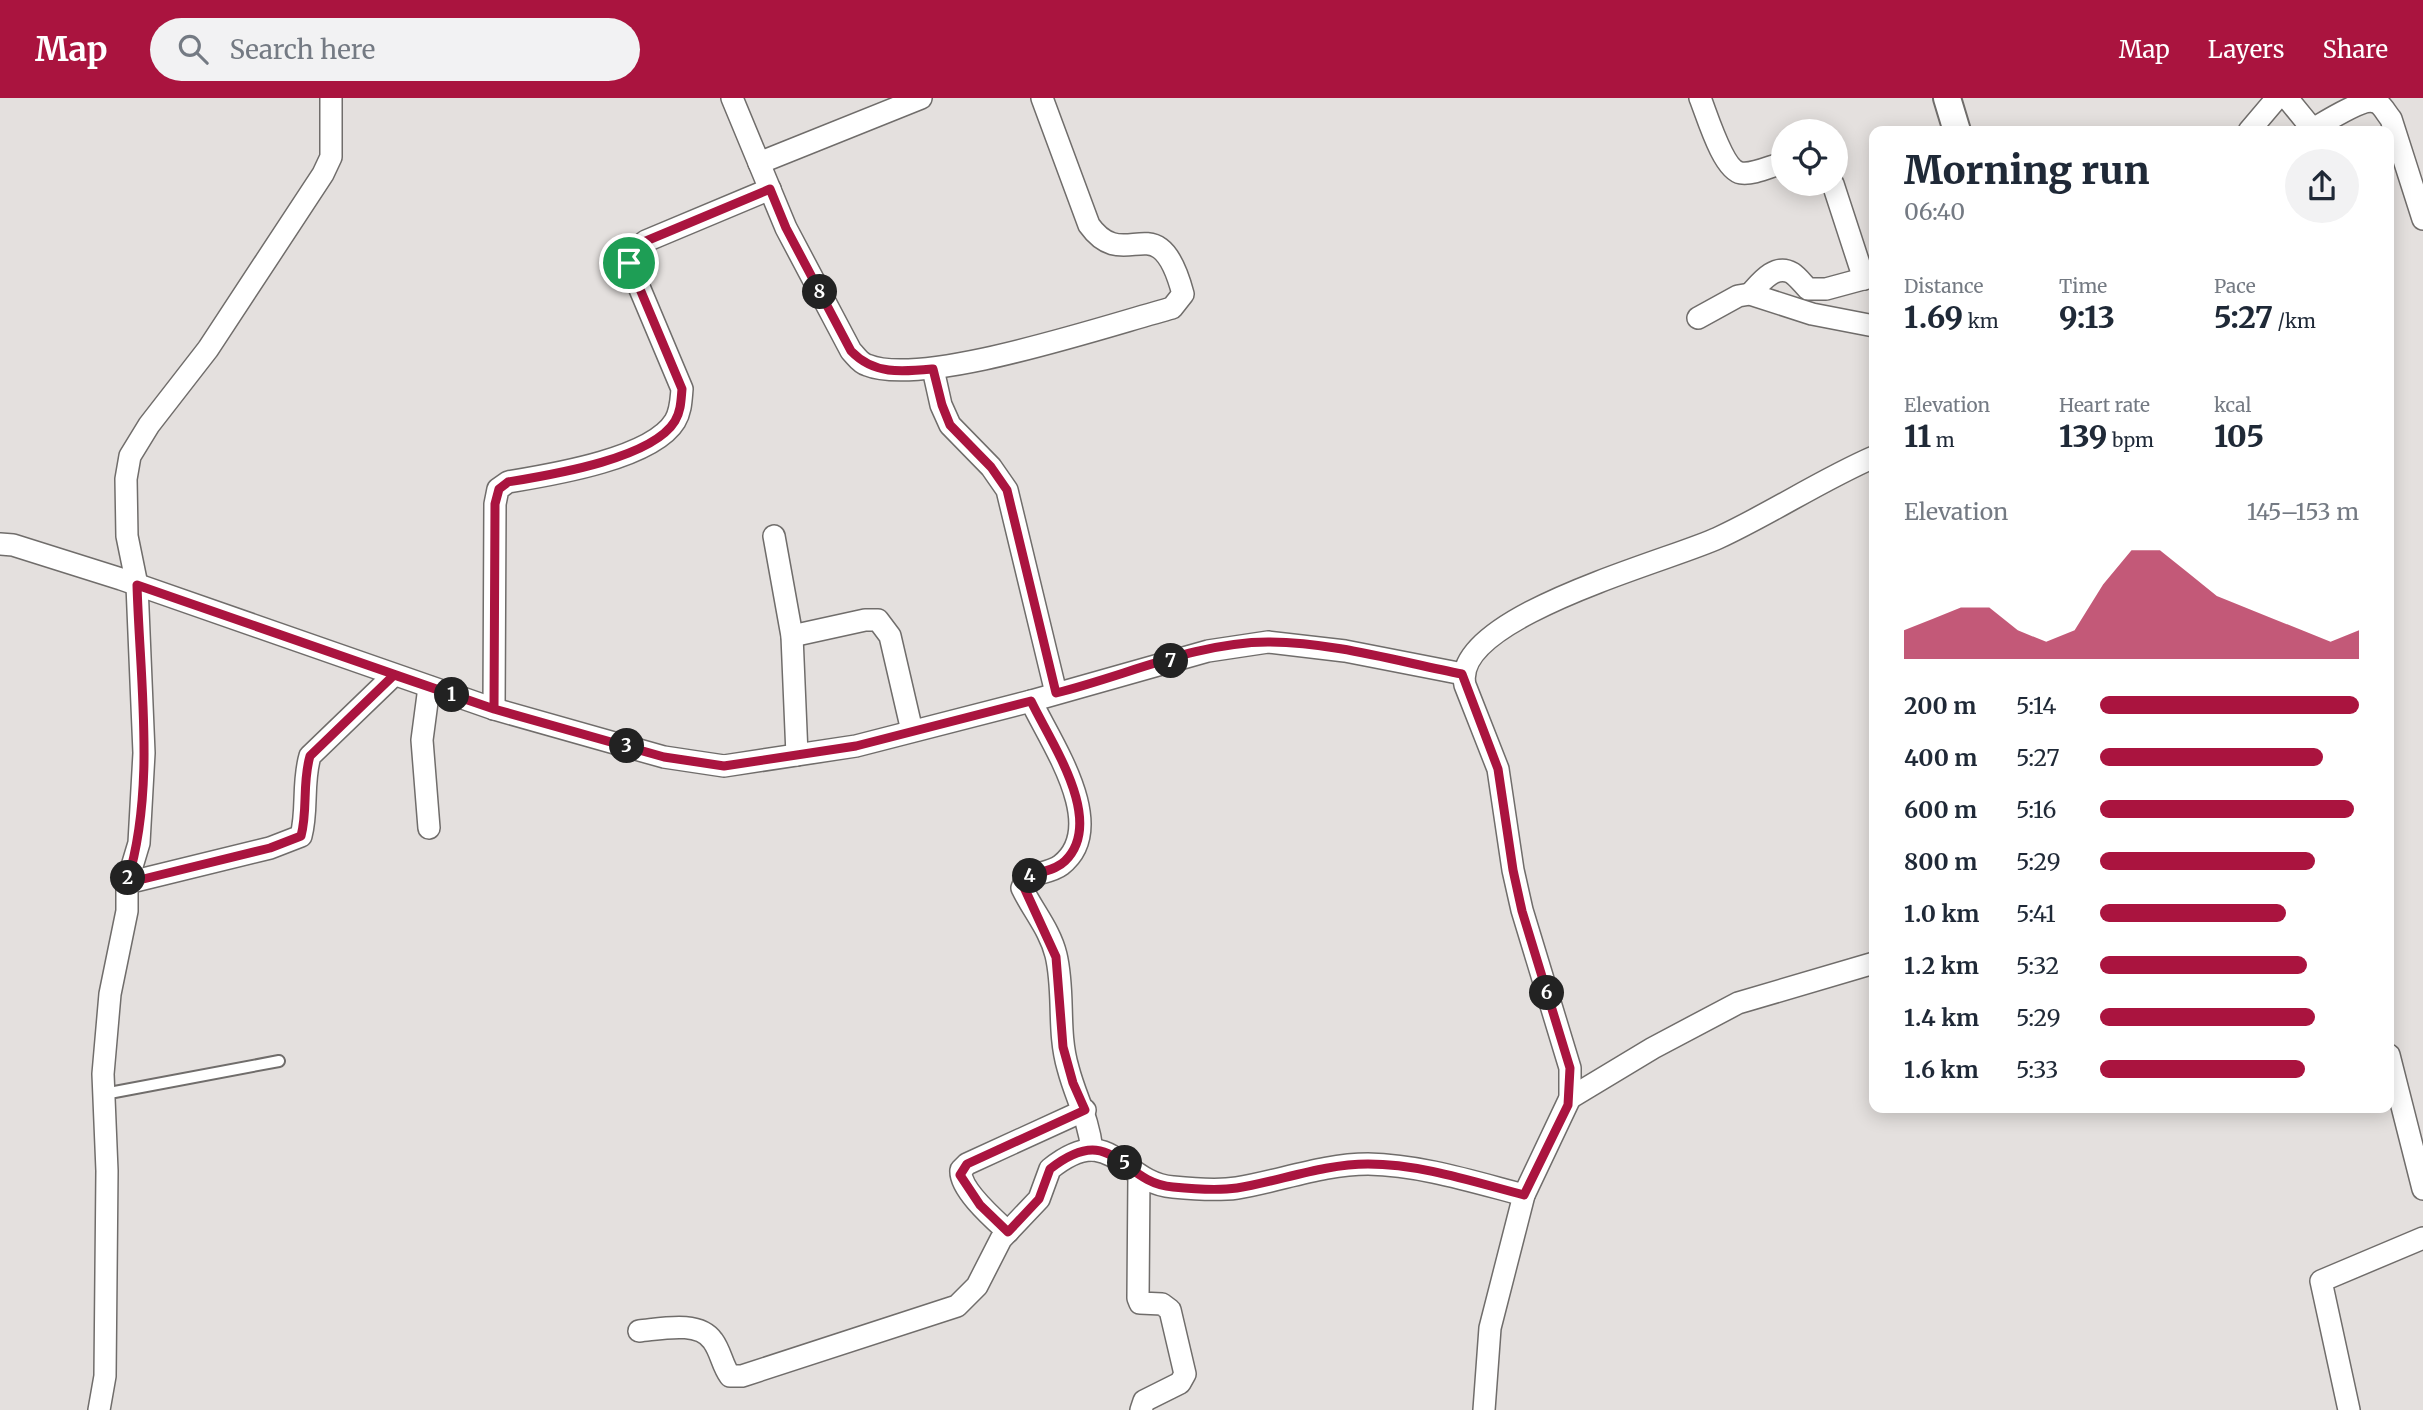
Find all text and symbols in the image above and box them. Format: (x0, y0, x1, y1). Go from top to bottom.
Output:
search box (150, 18, 640, 81)
text: Map (35, 29, 108, 70)
icon: search (174, 30, 212, 68)
text: Search here (230, 33, 375, 66)
text: Map (2119, 34, 2170, 65)
text: Layers (2208, 34, 2284, 65)
text: Share (2322, 34, 2388, 65)
map controls (1771, 119, 1848, 196)
button: locate (1771, 119, 1848, 196)
text: Morning run (1904, 147, 2150, 194)
button: share (2285, 149, 2359, 223)
text: 06:40 (1904, 197, 1965, 226)
pin (599, 233, 659, 293)
icon: arrive (610, 244, 648, 282)
pin: 8 (802, 274, 838, 310)
text: Distance (1904, 274, 1983, 298)
text: Time (2059, 274, 2107, 298)
text: Pace (2214, 274, 2256, 298)
text: 8 (814, 279, 825, 303)
text: 1.69 (1904, 298, 1963, 336)
text: 9:13 (2059, 298, 2115, 336)
text: 5:27 (2214, 298, 2273, 336)
text: km (1963, 309, 1999, 333)
text: /km (2273, 309, 2316, 333)
text: Elevation (1904, 393, 1990, 417)
text: Heart rate (2059, 393, 2150, 417)
text: kcal (2214, 393, 2251, 417)
text: 11 (1904, 417, 1931, 455)
text: 139 (2059, 417, 2108, 455)
text: 105 (2214, 417, 2264, 455)
text: m (1931, 428, 1955, 452)
text: bpm (2108, 428, 2154, 452)
text: Elevation (1904, 497, 2008, 526)
text: 145–153 m (2247, 497, 2359, 526)
pin: 7 (1154, 644, 1188, 678)
text: 7 (1165, 648, 1176, 672)
pin: 1 (434, 678, 470, 712)
text: 1 (447, 682, 456, 706)
text: 200 m (1904, 691, 1976, 720)
text: 5:14 (2016, 691, 2056, 720)
pin: 3 (610, 728, 644, 764)
text: 3 (621, 733, 632, 757)
text: 400 m (1904, 743, 1978, 772)
text: 5:27 (2016, 743, 2060, 772)
text: 600 m (1904, 795, 1977, 824)
text: 5:16 (2016, 795, 2056, 824)
text: 800 m (1904, 847, 1977, 876)
text: 5:29 (2016, 847, 2061, 876)
pin: 4 (1012, 858, 1048, 894)
pin: 2 (110, 860, 146, 896)
text: 4 (1023, 863, 1036, 887)
text: 2 (122, 865, 133, 889)
text: 1.0 km (1904, 899, 1979, 928)
text: 5:41 (2016, 899, 2056, 928)
text: 1.2 km (1904, 951, 1979, 980)
text: 5:32 (2016, 951, 2059, 980)
pin: 6 (1530, 976, 1564, 1010)
text: 6 (1541, 980, 1552, 1004)
text: 1.4 km (1904, 1003, 1979, 1032)
text: 5:29 (2016, 1003, 2061, 1032)
text: 1.6 km (1904, 1055, 1979, 1084)
text: 5:33 (2016, 1055, 2058, 1084)
pin: 5 (1108, 1146, 1142, 1180)
text: 5 (1119, 1150, 1130, 1174)

